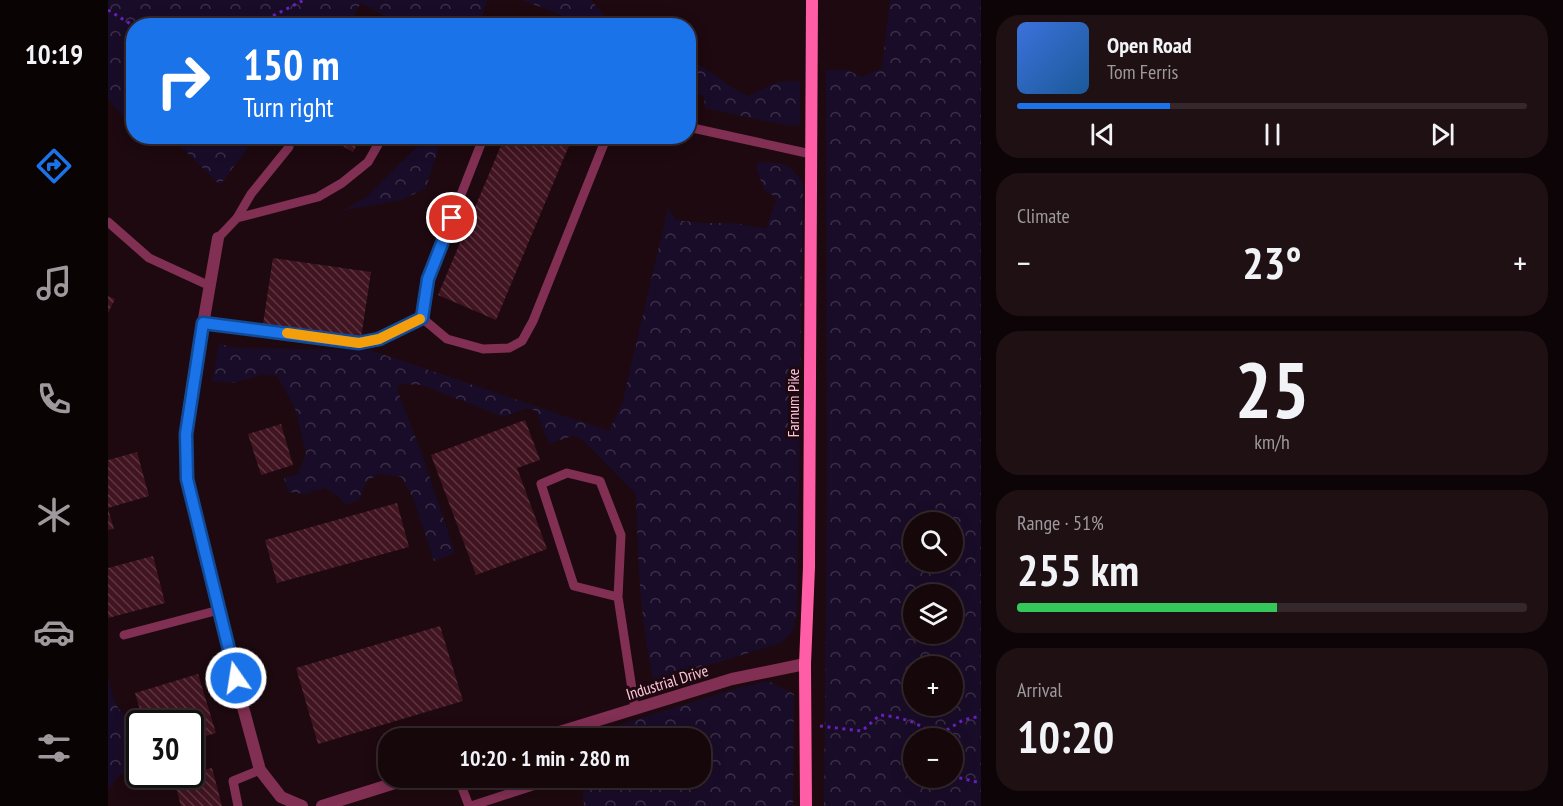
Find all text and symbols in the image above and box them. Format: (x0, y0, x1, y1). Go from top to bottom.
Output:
text: Open Road (1107, 31, 1192, 59)
text: 10:19 (25, 37, 83, 71)
text: 150 m (243, 37, 340, 92)
icon: right (144, 42, 222, 120)
text: Tom Ferris (1107, 59, 1178, 85)
text: Turn right (243, 90, 334, 124)
icon: previous (1086, 118, 1119, 151)
icon: pause (1256, 118, 1289, 151)
icon: next (1426, 118, 1459, 151)
icon: directions (33, 145, 75, 187)
pin (426, 192, 477, 243)
icon: arrive (435, 201, 468, 234)
text: Climate (1017, 203, 1070, 229)
text: 23° (1242, 233, 1302, 291)
text: − (1017, 241, 1031, 284)
text: + (1513, 241, 1527, 284)
icon: music (33, 262, 75, 304)
text: 25 (1235, 339, 1309, 440)
street label: Farnum Pike (783, 369, 803, 437)
icon: phone (33, 378, 75, 420)
text: km/h (1254, 429, 1290, 455)
icon: climate (33, 494, 75, 536)
text: Range · 51% (1017, 510, 1104, 536)
map controls (903, 512, 963, 788)
button: search (903, 512, 963, 572)
text: 255 km (1017, 540, 1139, 598)
button: layers (903, 584, 963, 644)
icon: car (33, 611, 75, 653)
position arrow (204, 646, 268, 710)
button: + (903, 656, 963, 716)
street label: Industrial Drive (623, 660, 711, 704)
text: Arrival (1017, 677, 1062, 703)
text: 10:20 (1017, 707, 1114, 765)
speed limit sign: 30 (126, 710, 204, 788)
icon: filters (33, 727, 75, 769)
button: − (903, 728, 963, 788)
text: 10:20 · 1 min · 280 m (459, 744, 630, 772)

